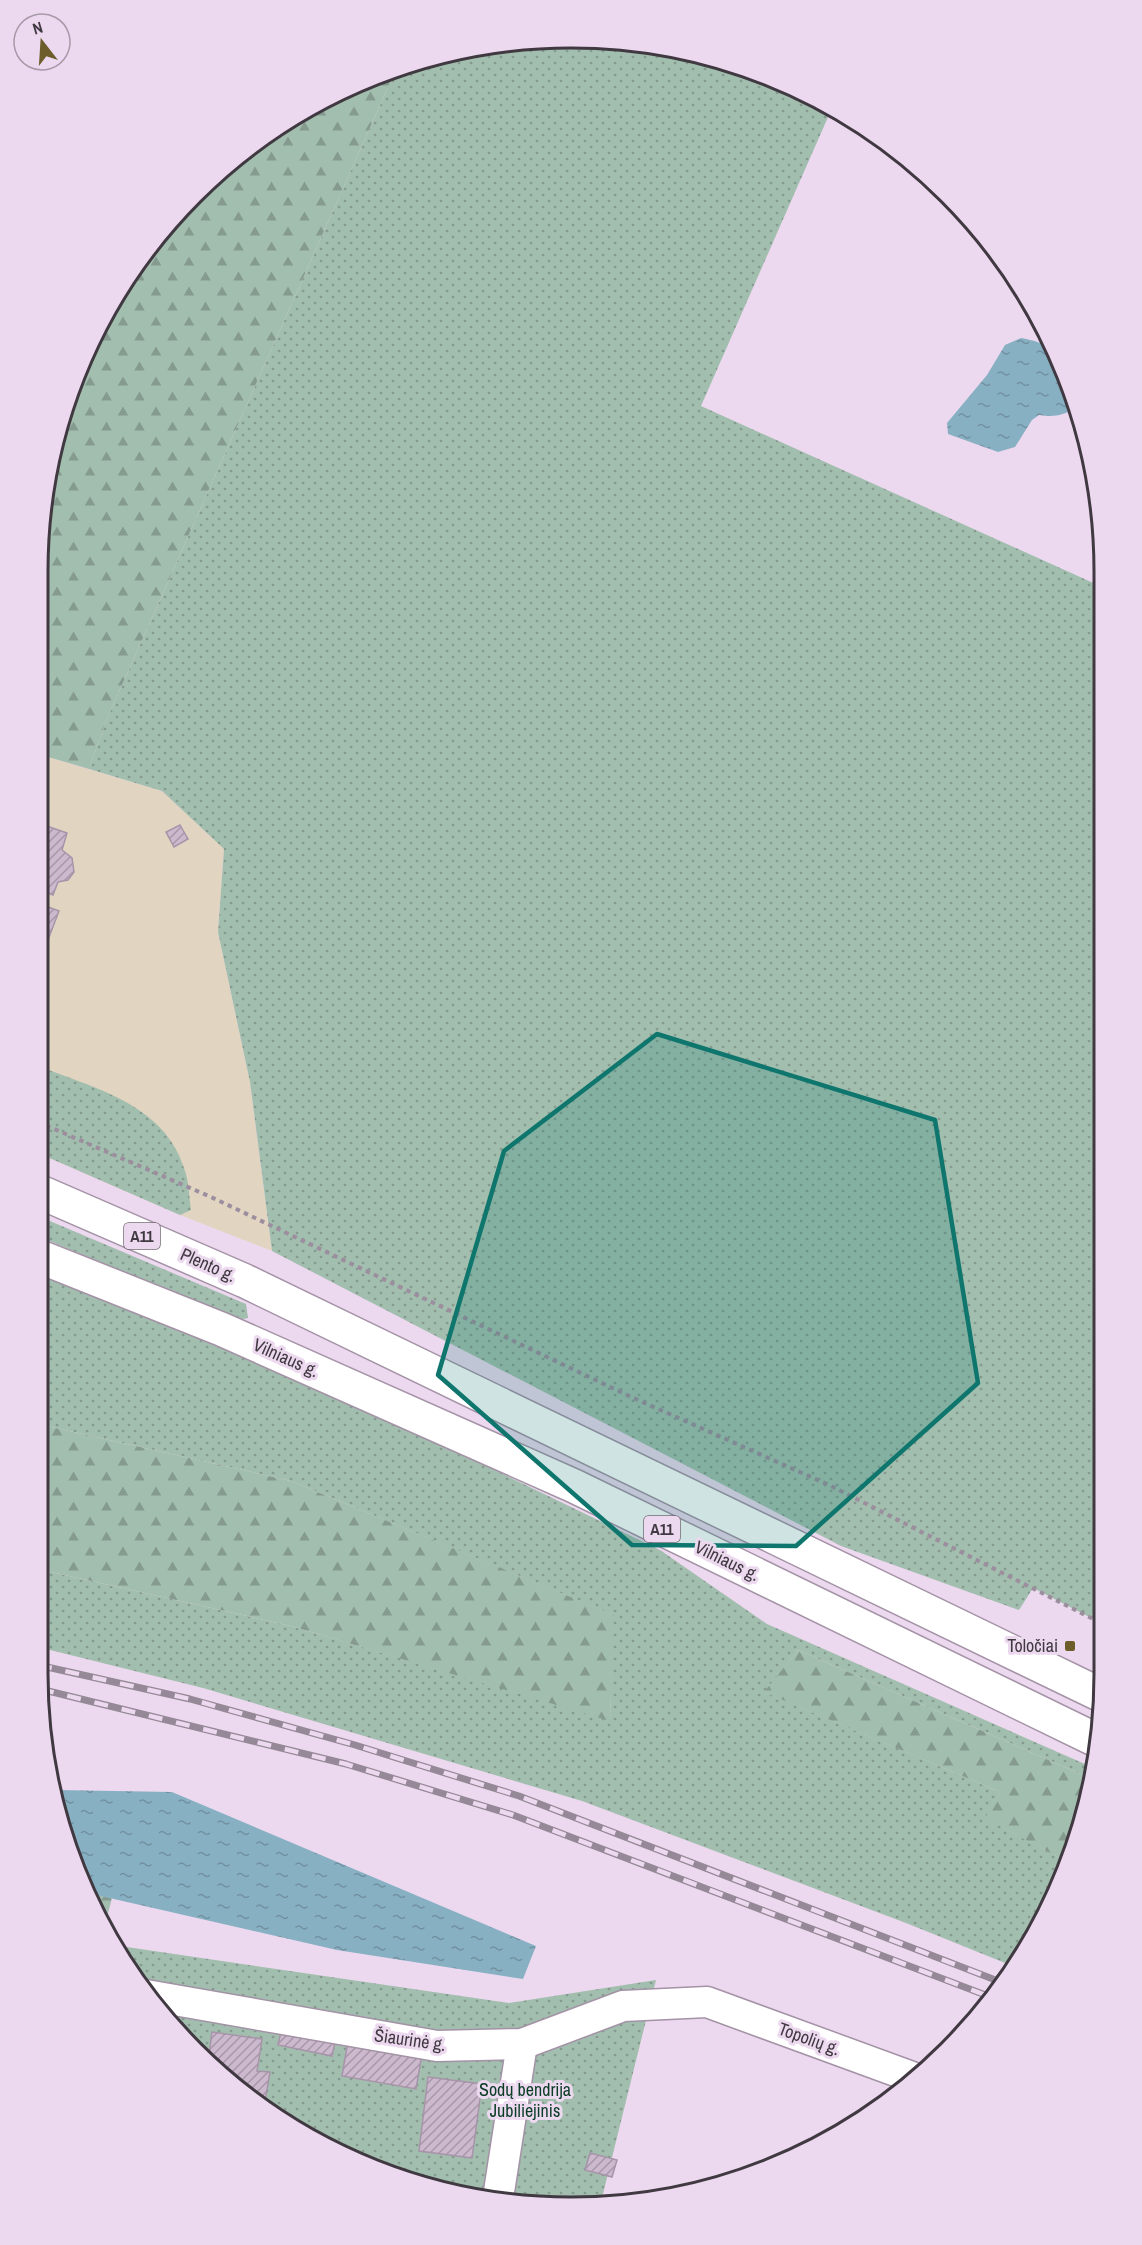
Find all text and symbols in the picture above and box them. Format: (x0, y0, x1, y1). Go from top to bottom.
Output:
north arrow (12, 12, 72, 72)
text: N (30, 16, 45, 40)
road number: A11 (124, 1223, 160, 1249)
street label: Plento g. (177, 1241, 240, 1288)
street label: Vilniaus g. (249, 1332, 323, 1383)
road number: A11 (644, 1516, 680, 1542)
street label: Vilniaus g. (691, 1534, 764, 1587)
place label: Toločiai (1007, 1633, 1058, 1658)
marker: Toločiai (1063, 1639, 1077, 1653)
street label: Topolių g. (775, 2016, 844, 2061)
street label: Šiaurinė g. (373, 2022, 448, 2057)
park label: Sodų bendrija Jubiliejinis (479, 2077, 571, 2123)

